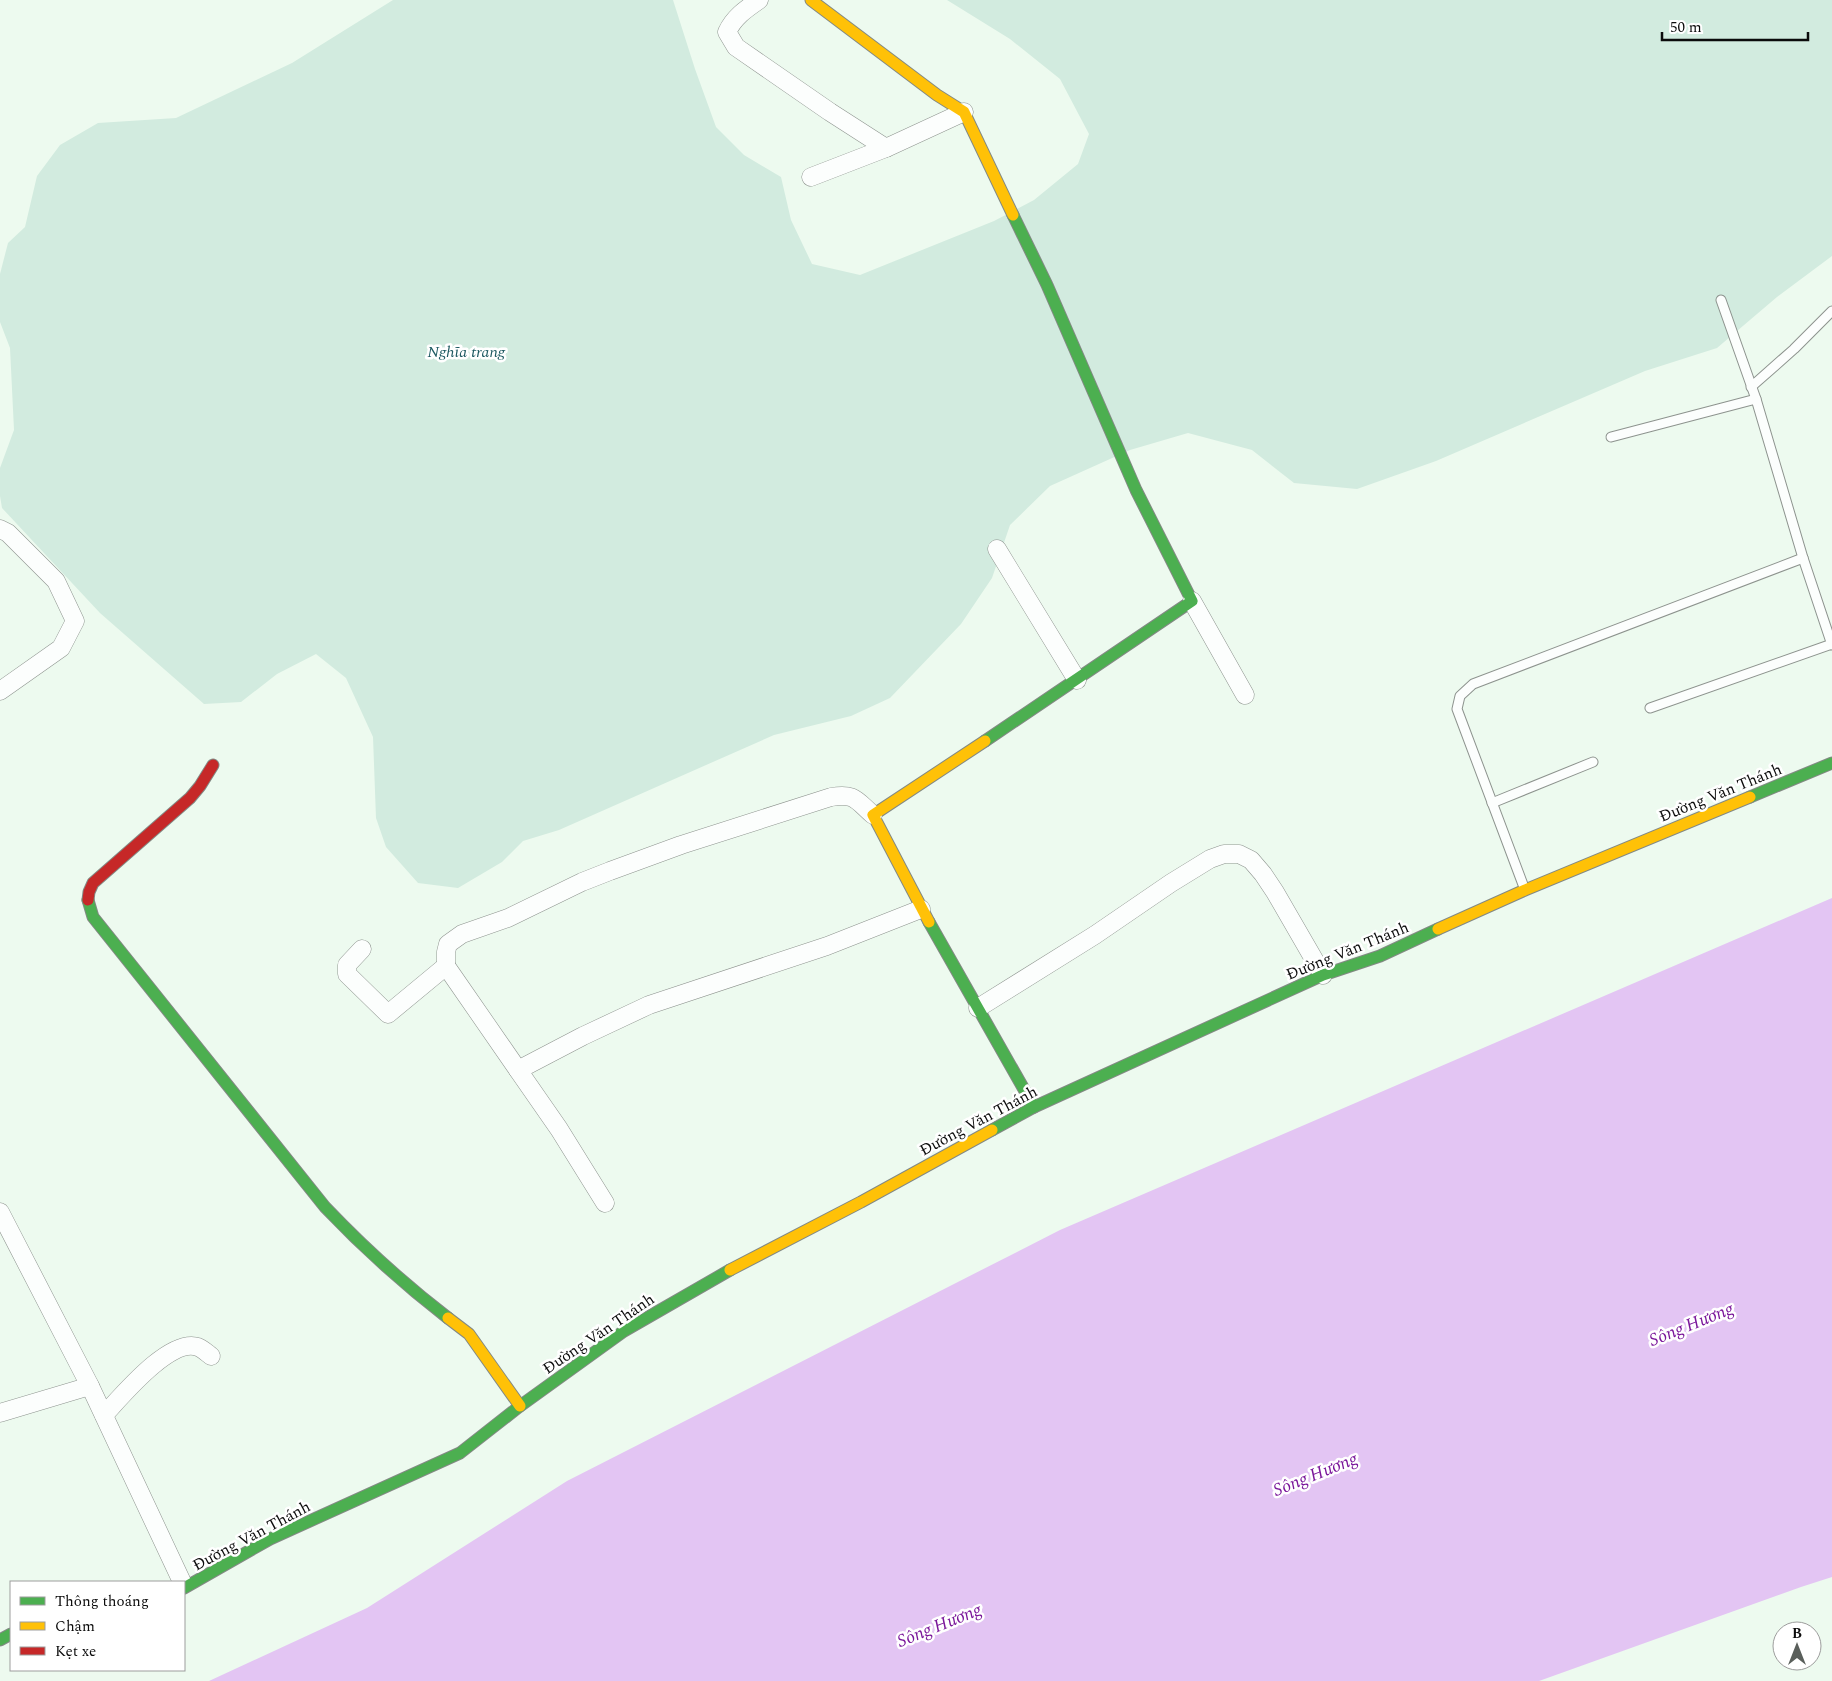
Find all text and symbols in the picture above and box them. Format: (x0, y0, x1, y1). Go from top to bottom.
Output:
scale bar (1662, 10, 1808, 42)
text: 50 m (1670, 16, 1702, 39)
park label: Nghĩa trang (427, 340, 506, 364)
street label: Đường Văn Thánh (1655, 757, 1785, 829)
street label: Đường Văn Thánh (1282, 915, 1412, 987)
street label: Đường Văn Thánh (915, 1080, 1042, 1162)
street label: Đường Văn Thánh (538, 1287, 659, 1380)
water label: Sông Hương (1645, 1295, 1738, 1354)
water label: Sông Hương (1269, 1445, 1362, 1504)
street label: Đường Văn Thánh (188, 1495, 315, 1577)
legend (10, 1581, 185, 1671)
text: Thông thoáng (55, 1590, 149, 1613)
water label: Sông Hương (893, 1596, 986, 1655)
text: Chậm (55, 1615, 95, 1638)
north arrow (1772, 1621, 1822, 1671)
text: B (1792, 1623, 1802, 1644)
text: Kẹt xe (55, 1640, 96, 1663)

